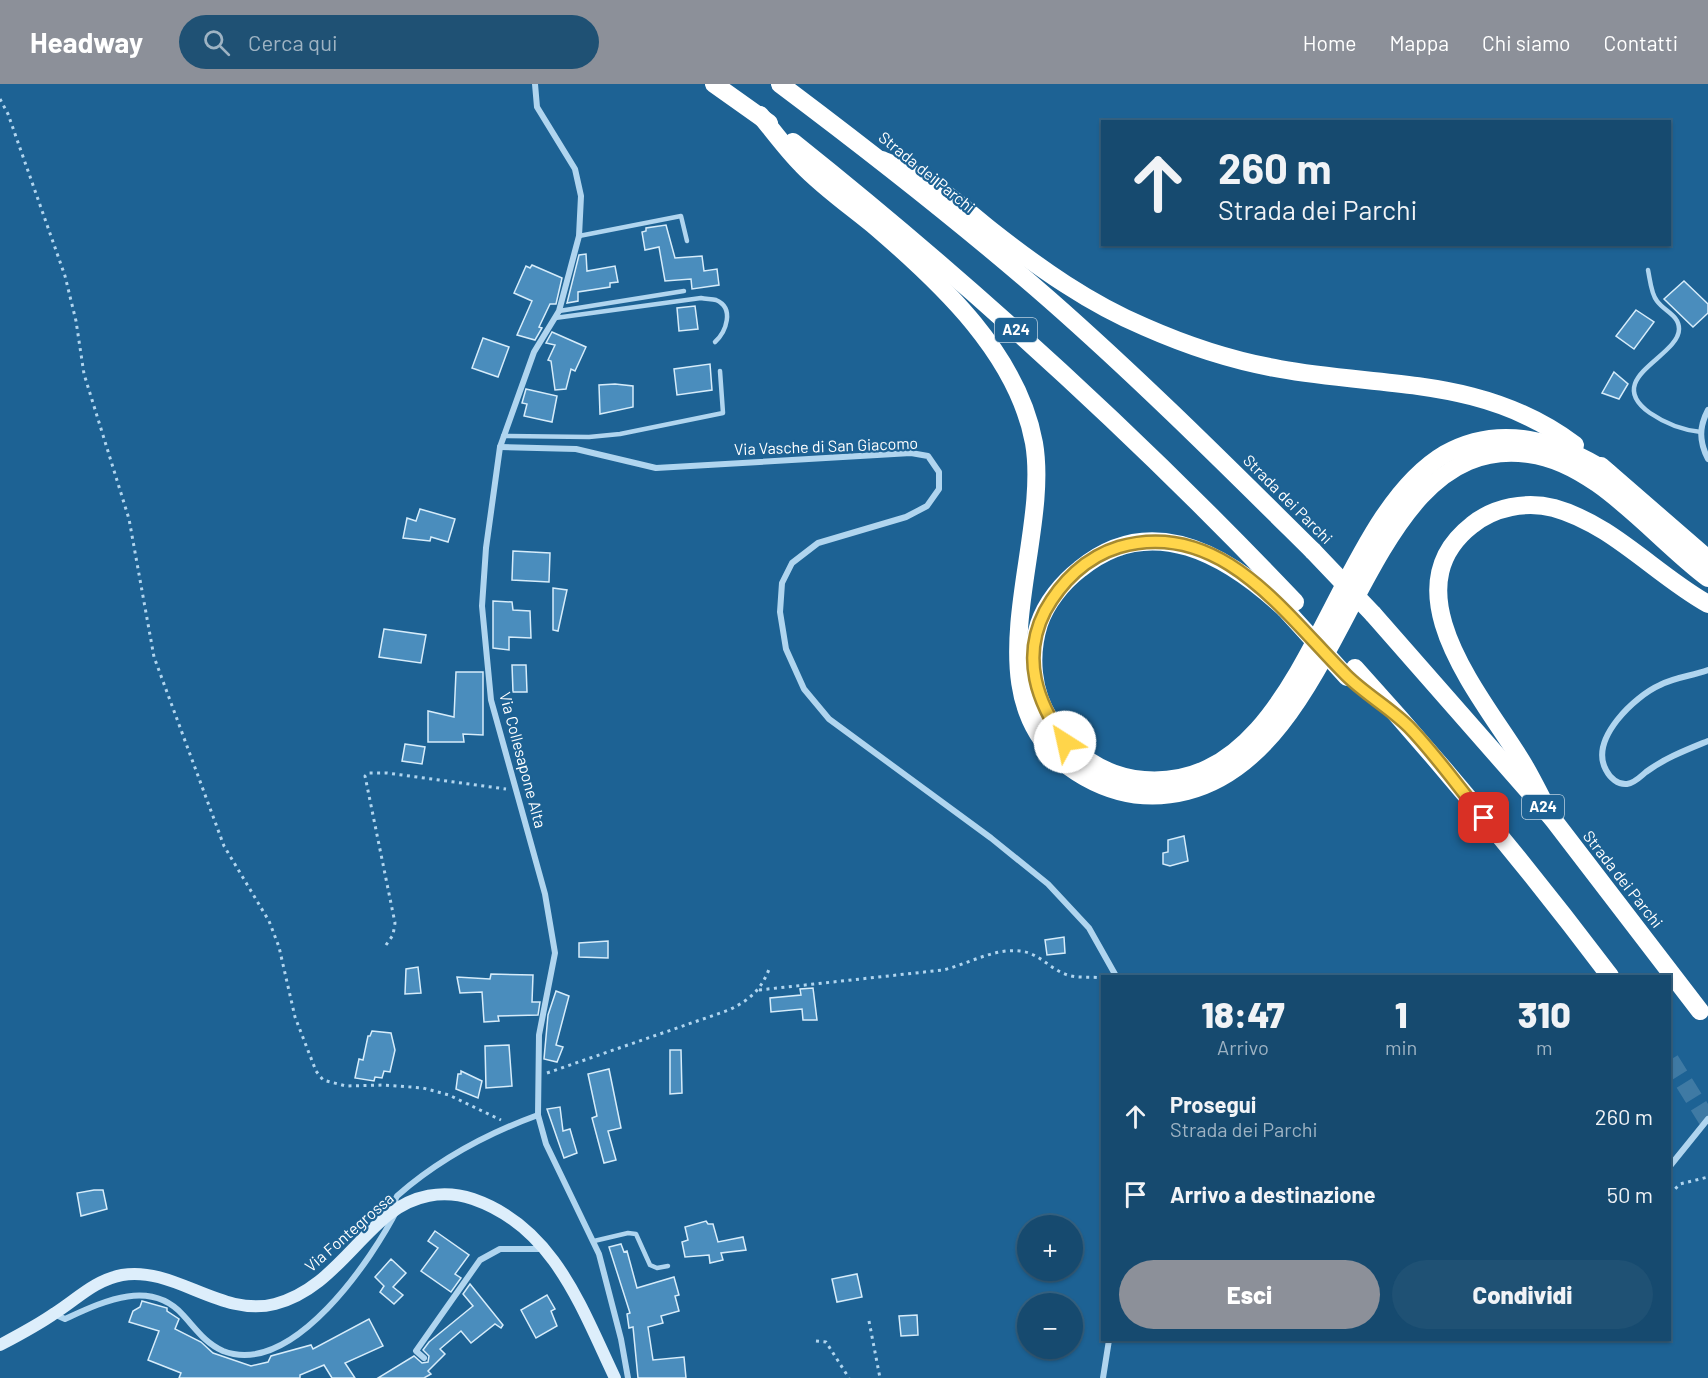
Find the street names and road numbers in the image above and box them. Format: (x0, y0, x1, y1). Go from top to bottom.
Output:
street label: Strada dei Parchi (875, 127, 979, 216)
road number: A24 (995, 318, 1037, 342)
street label: Via Vasche di San Giacomo (734, 433, 918, 458)
street label: Strada dei Parchi (1240, 450, 1337, 547)
street label: Via Collesapone Alta (496, 690, 551, 830)
road number: A24 (1522, 795, 1564, 819)
street label: Strada dei Parchi (1580, 826, 1667, 931)
street label: Via Fontegrossa (300, 1188, 397, 1275)

